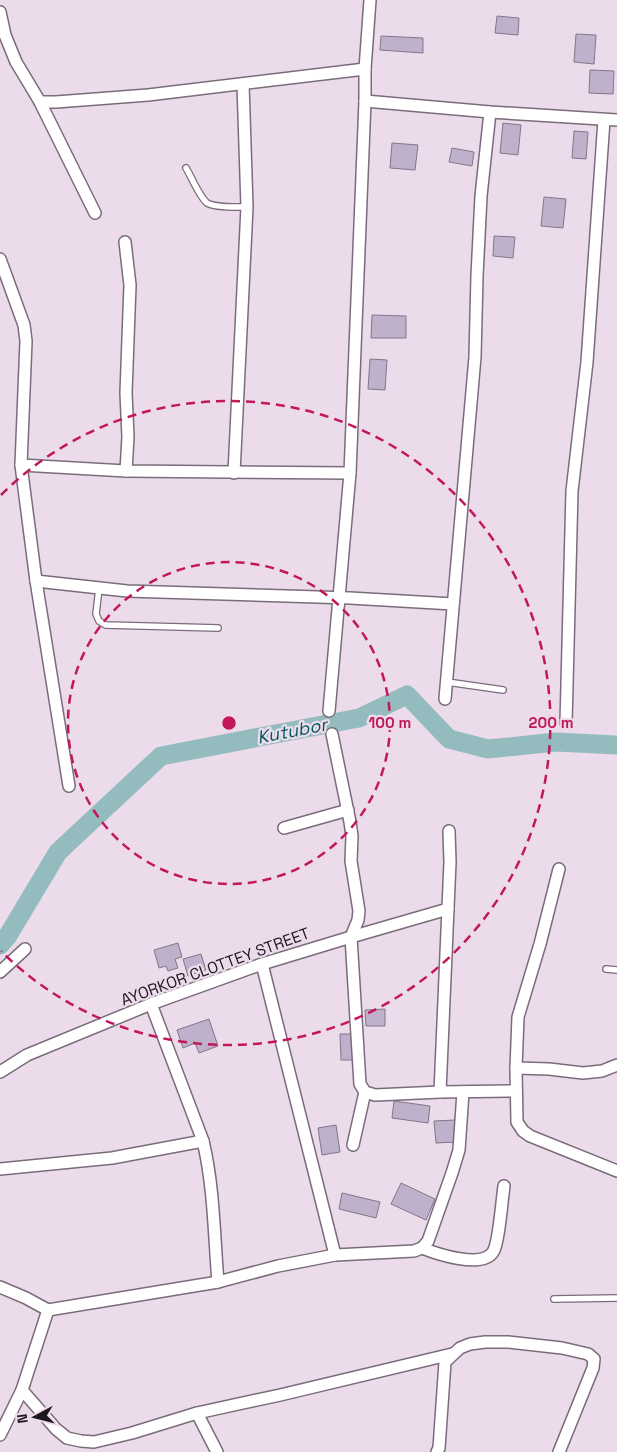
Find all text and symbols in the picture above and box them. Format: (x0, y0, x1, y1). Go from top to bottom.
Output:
water label: Kutubor (255, 712, 331, 749)
text: 100 m (369, 713, 411, 732)
text: 200 m (529, 713, 573, 732)
centre of rings (220, 714, 238, 732)
street label: AYORKOR CLOTTEY STREET (118, 922, 313, 1011)
north arrow (10, 1392, 60, 1442)
text: N (13, 1413, 32, 1424)

